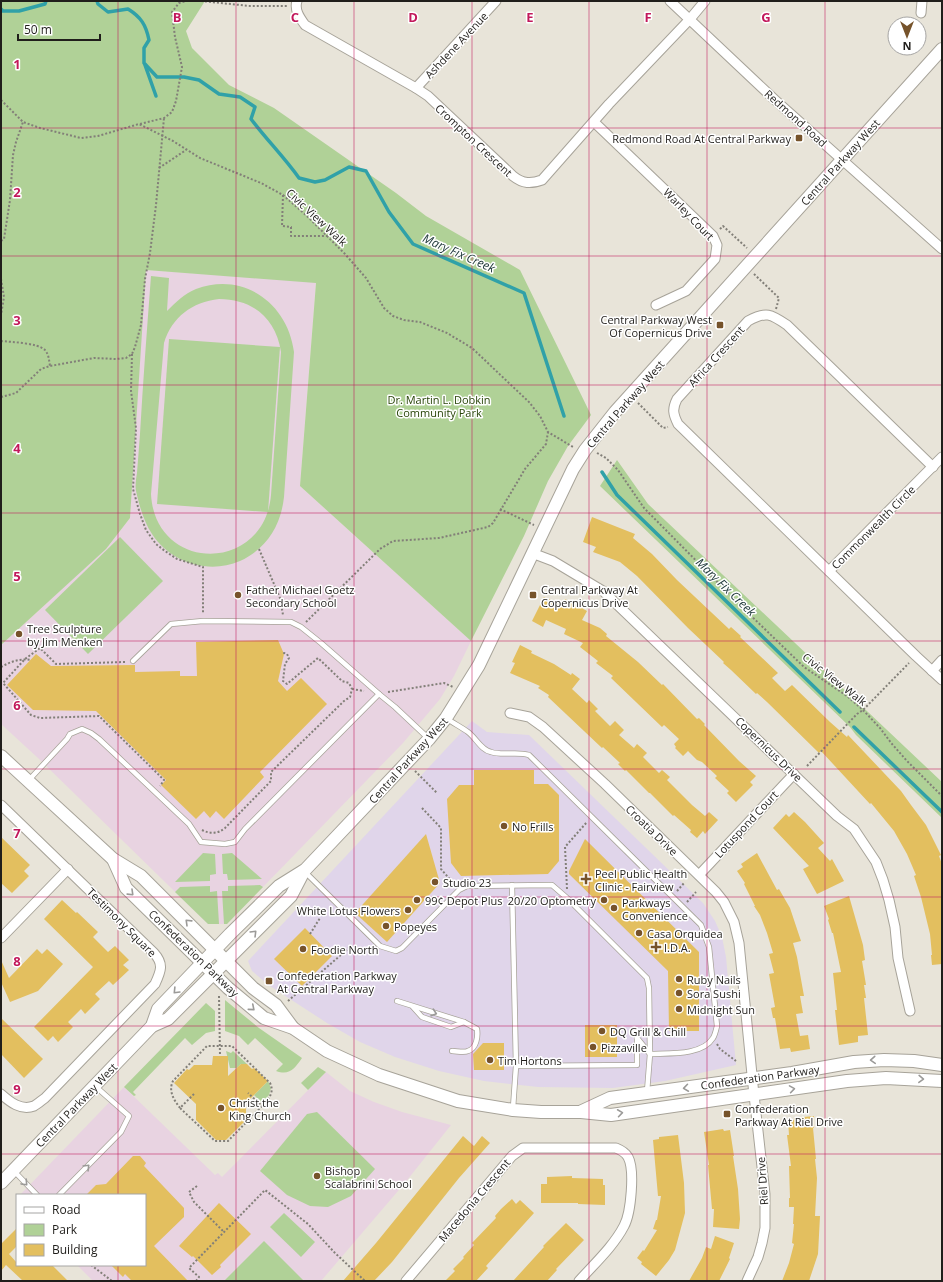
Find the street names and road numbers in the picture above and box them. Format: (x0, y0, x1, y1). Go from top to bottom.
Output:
street label: Ashdene Avenue (421, 8, 491, 82)
street label: Redmond Road (762, 86, 830, 150)
street label: Crompton Crescent (432, 100, 516, 180)
street label: Central Parkway West (797, 115, 883, 208)
street label: Civic View Walk (283, 185, 351, 249)
street label: Warley Court (660, 185, 718, 243)
street label: Africa Crescent (685, 322, 747, 390)
street label: Central Parkway West (583, 357, 667, 451)
street label: Commonwealth Circle (828, 482, 918, 572)
street label: Civic View Walk (800, 649, 870, 709)
street label: Central Parkway West (365, 713, 451, 806)
street label: Copernicus Drive (732, 713, 806, 785)
street label: Lotuspond Court (711, 787, 781, 861)
street label: Croatia Drive (623, 801, 681, 859)
street label: Testimony Square (84, 884, 160, 960)
street label: Confederation Parkway (146, 906, 243, 1000)
street label: Central Parkway West (32, 1060, 120, 1150)
street label: Confederation Parkway (700, 1061, 821, 1093)
street label: Macedonia Crescent (435, 1155, 513, 1245)
street label: Riel Drive (753, 1156, 771, 1206)

